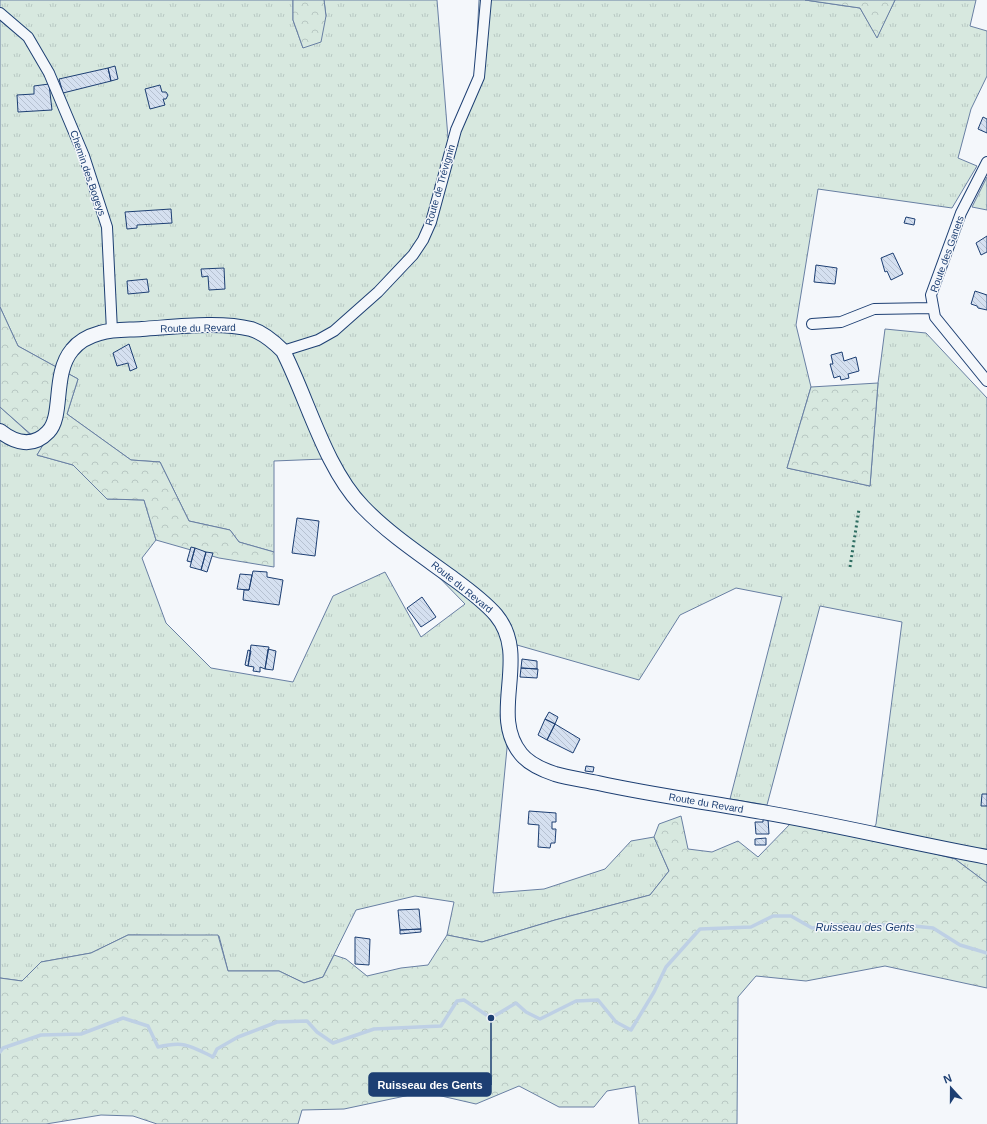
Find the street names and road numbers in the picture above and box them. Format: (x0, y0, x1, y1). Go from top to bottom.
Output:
street label: Chemin des Bogeys (68, 129, 108, 217)
street label: Route de Trévignin (423, 143, 457, 227)
street label: Route des Ganets (928, 214, 966, 294)
street label: Route du Revard (160, 322, 236, 334)
street label: Route du Revard (429, 559, 495, 615)
street label: Route du Revard (668, 791, 744, 815)

